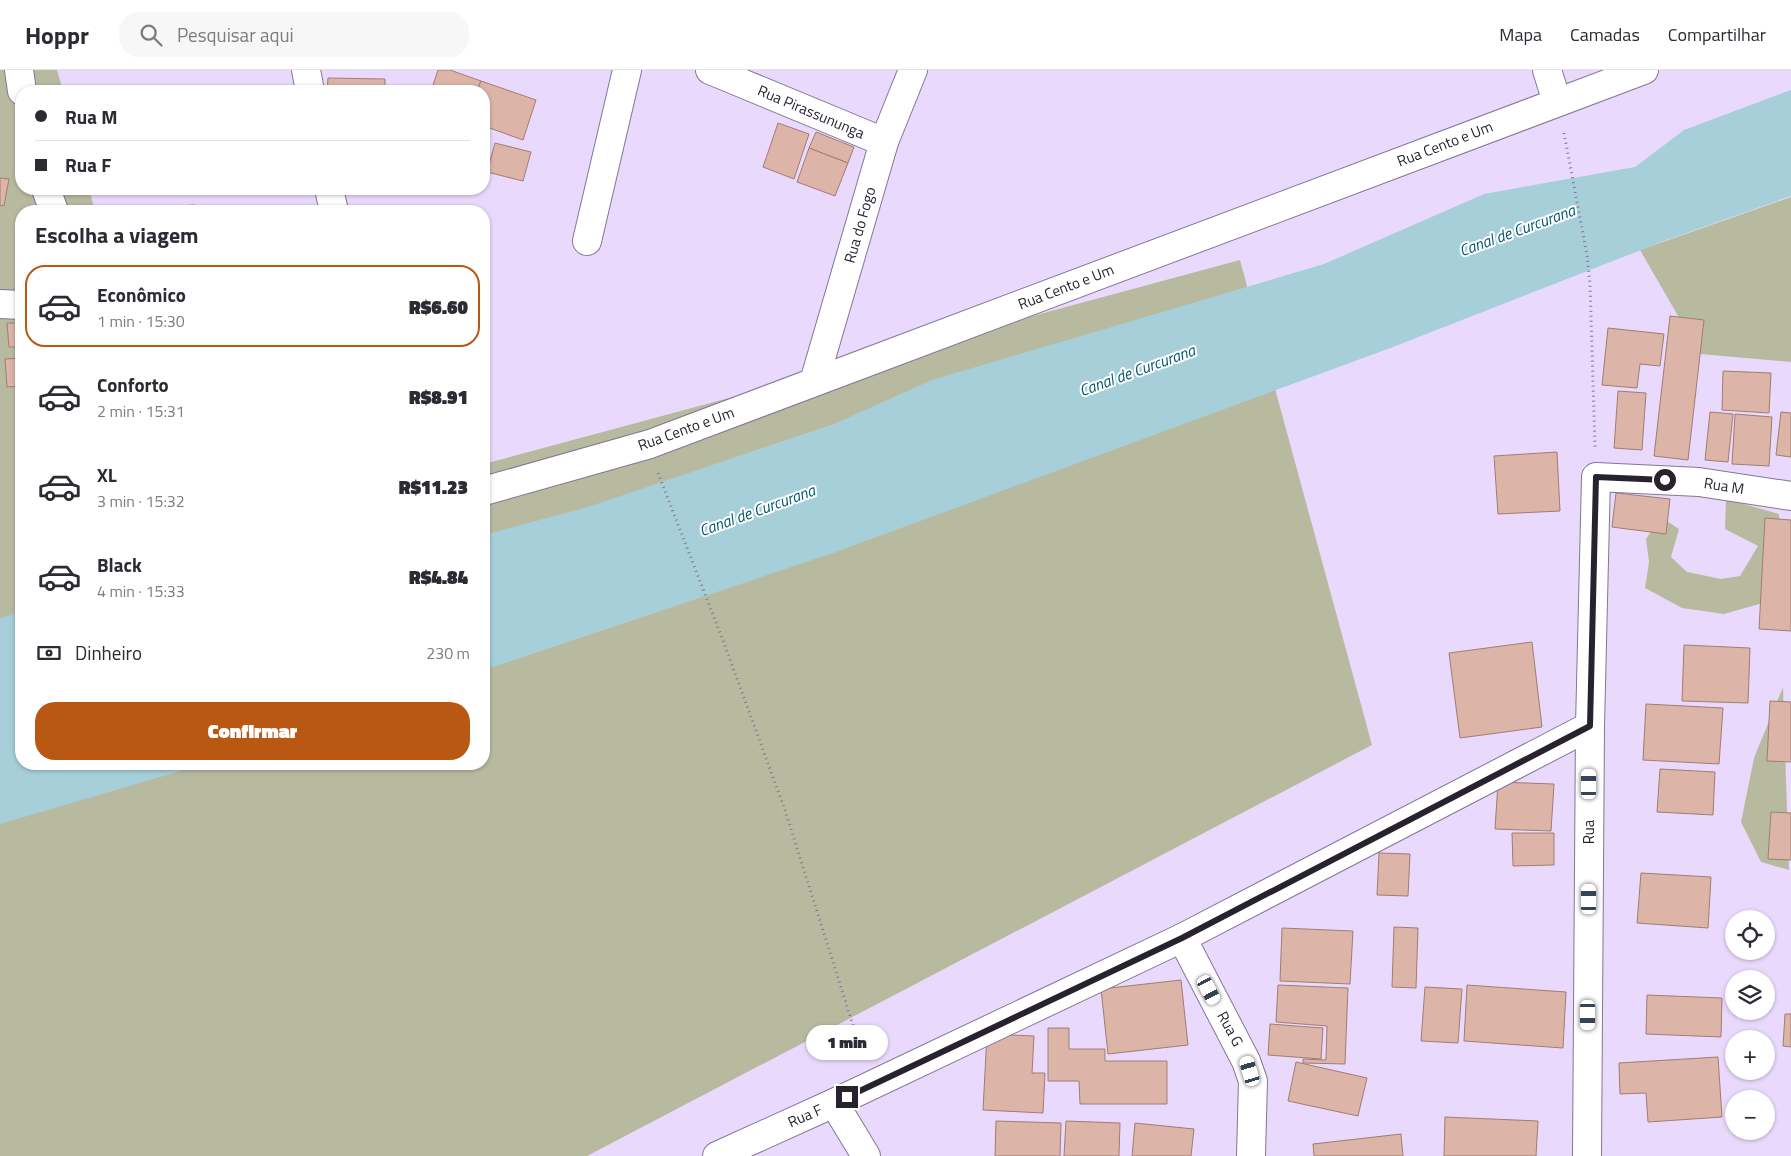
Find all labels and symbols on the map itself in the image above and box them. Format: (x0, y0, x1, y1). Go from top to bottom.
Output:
street label: Rua Pirassununga (754, 79, 869, 145)
street label: Rua Cento e Um (1393, 115, 1496, 172)
street label: Rua do Fogo (838, 184, 881, 266)
water label: Canal de Curcurana (1456, 198, 1579, 262)
street label: Rua Cento e Um (1014, 258, 1117, 315)
water label: Canal de Curcurana (1076, 338, 1199, 402)
street label: Rua Cento e Um (634, 400, 737, 457)
route start (1654, 469, 1676, 491)
street label: Rua M (1702, 471, 1746, 500)
water label: Canal de Curcurana (696, 478, 819, 542)
car (1581, 769, 1596, 799)
street label: Rua (1577, 819, 1600, 844)
car (1581, 884, 1596, 914)
car (1195, 973, 1222, 1007)
car (1580, 1000, 1595, 1030)
street label: Rua G (1212, 1007, 1249, 1051)
callout: 1 min (806, 1024, 888, 1060)
car (1238, 1054, 1261, 1088)
route end (836, 1086, 858, 1108)
street label: Rua F (784, 1098, 826, 1133)

